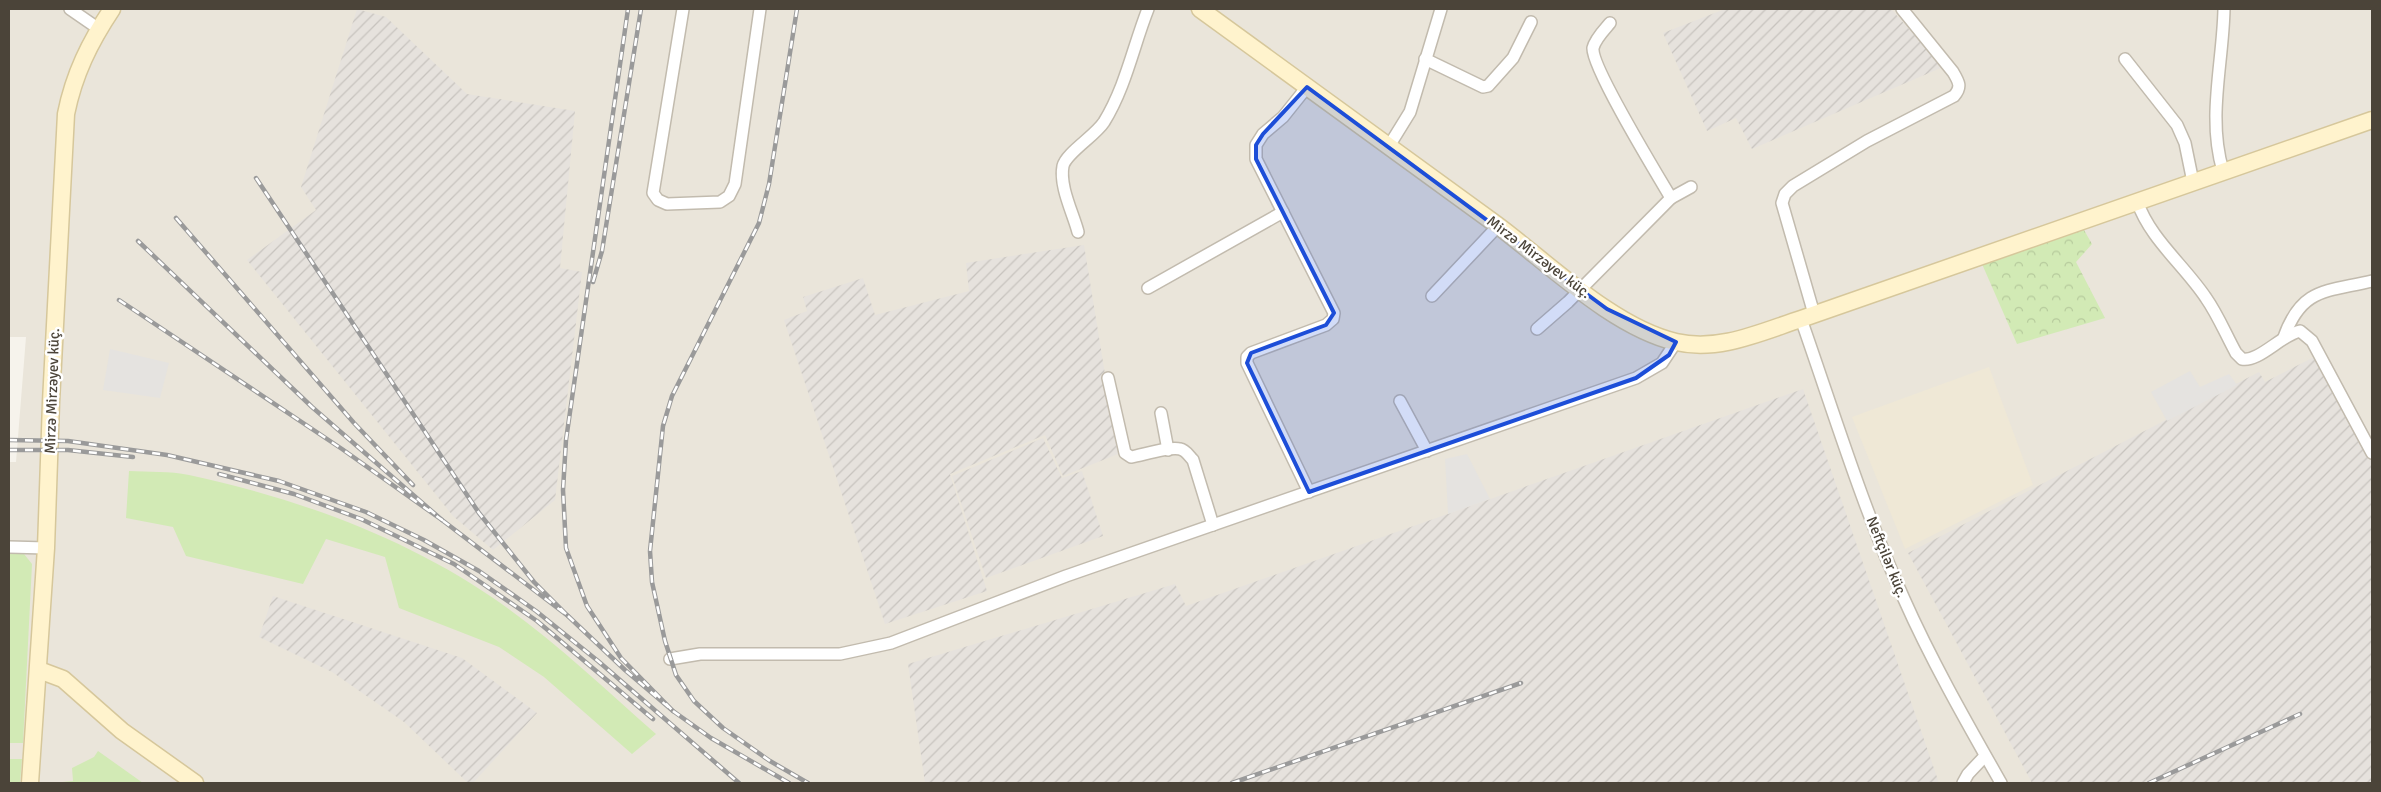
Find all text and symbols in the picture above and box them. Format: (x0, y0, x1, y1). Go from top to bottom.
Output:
street label: Mirzə Mirzəyev küç. (1483, 212, 1595, 302)
street label: Mirzə Mirzəyev küç. (41, 328, 63, 454)
street label: Neftçilər küç. (1863, 514, 1911, 600)

